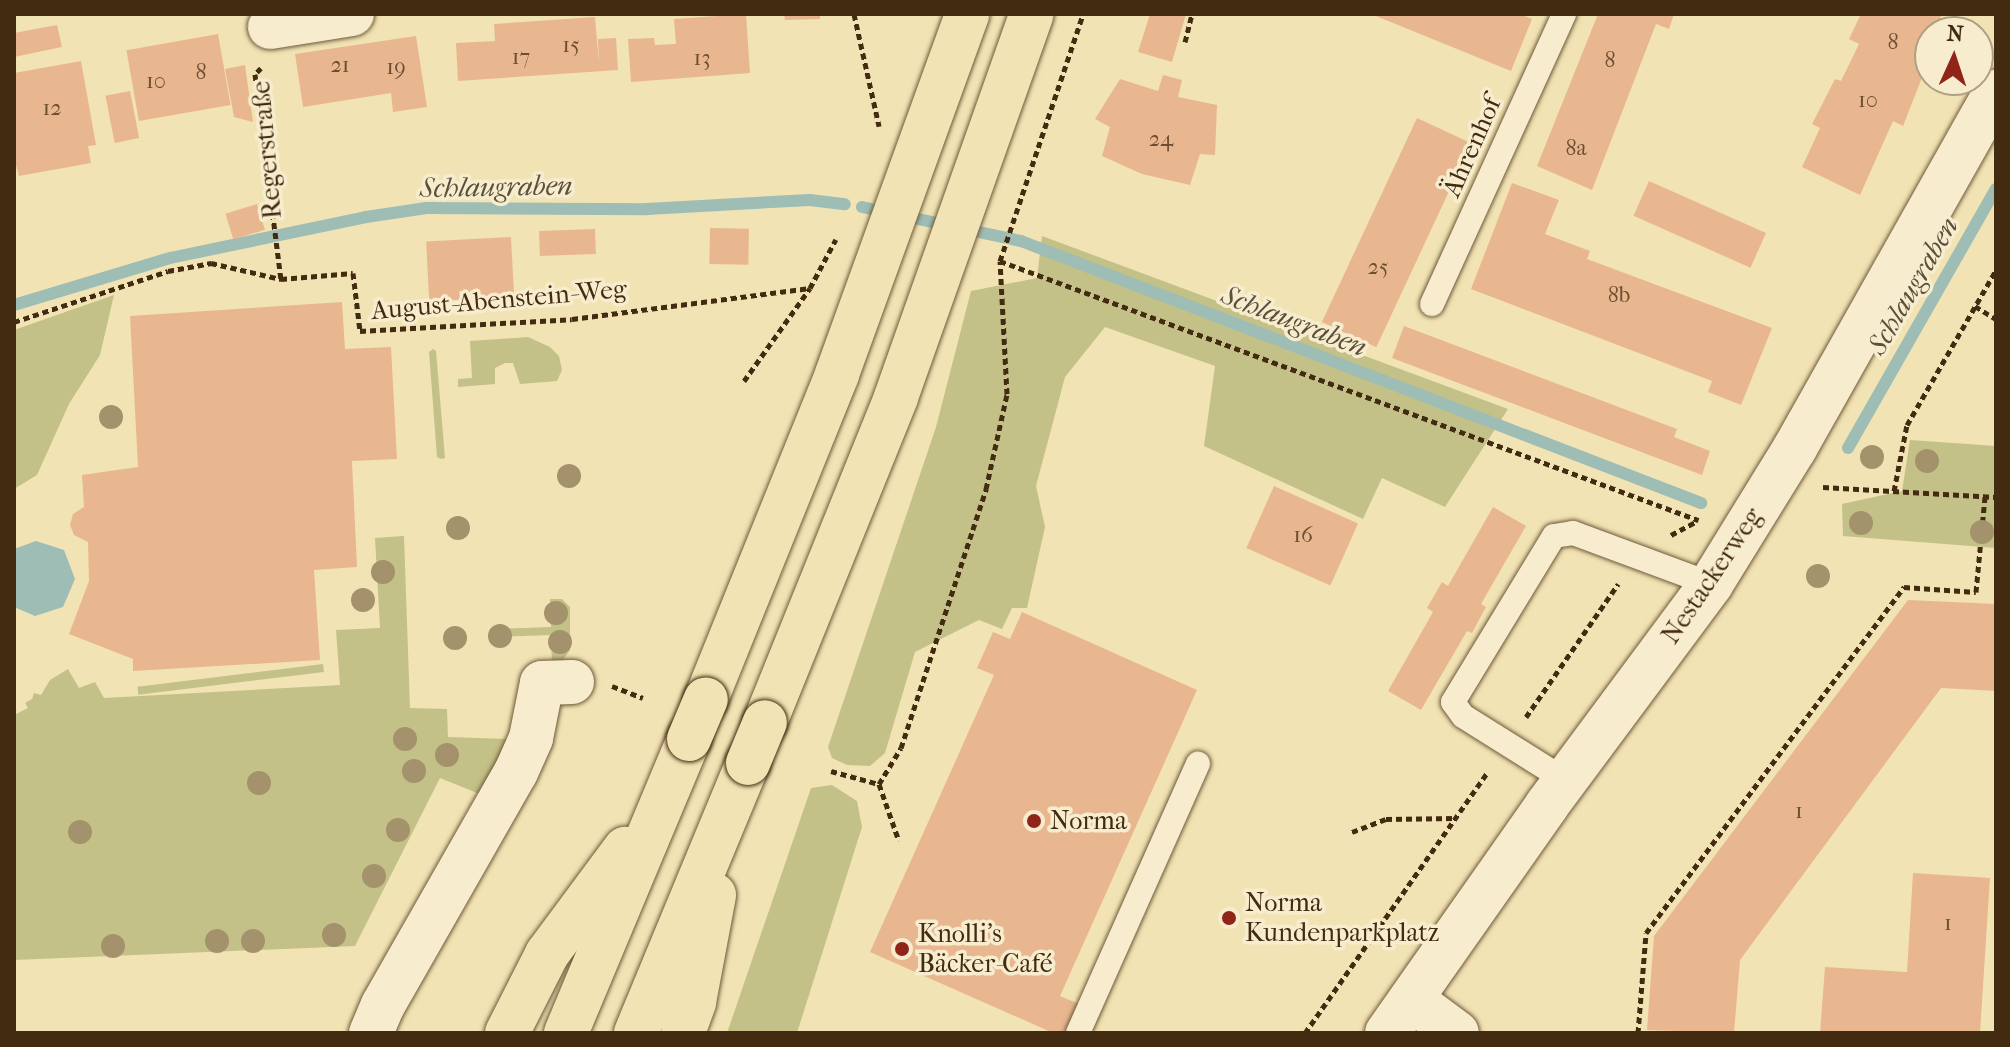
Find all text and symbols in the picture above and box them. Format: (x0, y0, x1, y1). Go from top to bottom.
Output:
north arrow (1914, 16, 1994, 96)
text: N (1946, 21, 1964, 47)
house number: 8 (1887, 30, 1899, 56)
house number: 15 (562, 33, 580, 59)
house number: 17 (512, 45, 530, 71)
house number: 13 (694, 46, 710, 72)
house number: 8 (1604, 48, 1616, 74)
house number: 21 (330, 53, 350, 79)
house number: 19 (386, 55, 406, 81)
house number: 8 (195, 60, 207, 86)
house number: 10 (146, 69, 166, 95)
street label: Regerstraße (245, 80, 289, 220)
house number: 10 (1858, 88, 1878, 114)
street label: Ährenhof (1436, 92, 1508, 202)
house number: 12 (42, 96, 62, 122)
house number: 24 (1149, 127, 1173, 153)
house number: 8a (1565, 136, 1587, 162)
water label: Schlaugraben (419, 169, 573, 205)
water label: Schlaugraben (1860, 211, 1966, 361)
house number: 25 (1368, 255, 1388, 281)
street label: August-Abenstein-Weg (370, 273, 628, 327)
water label: Schlaugraben (1217, 278, 1371, 364)
house number: 8b (1608, 283, 1630, 309)
street label: Nestackerweg (1655, 502, 1769, 650)
house number: 16 (1293, 523, 1313, 549)
house number: 1 (1795, 799, 1803, 825)
place label: Norma (1050, 805, 1127, 837)
marker: Norma (1025, 812, 1043, 830)
place label: Norma Kundenparkplatz (1245, 887, 1439, 948)
marker: Norma Kundenparkplatz (1220, 909, 1238, 927)
house number: 1 (1944, 911, 1952, 937)
place label: Knolli's Bäcker-Café (918, 918, 1053, 980)
marker: Knolli's Bäcker-Café (893, 940, 911, 958)

